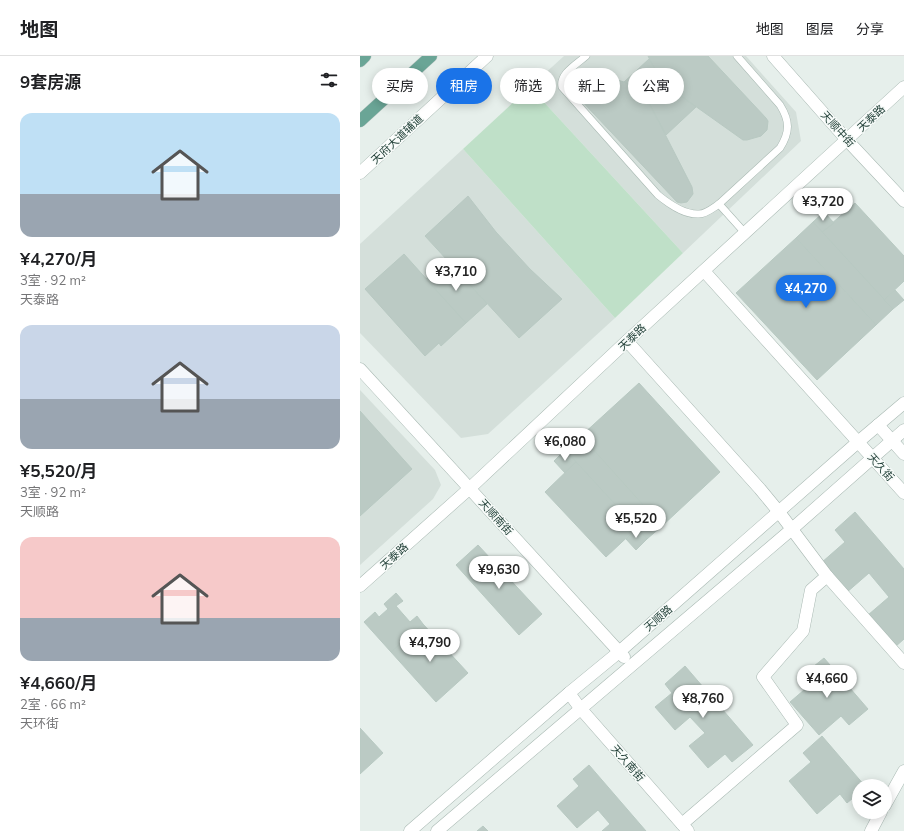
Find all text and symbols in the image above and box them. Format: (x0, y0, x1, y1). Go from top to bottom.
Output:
text: 地图 (20, 17, 58, 41)
text: 地图 (756, 20, 784, 38)
text: 图层 (806, 20, 834, 38)
text: 分享 (856, 20, 884, 38)
chip: 买房 (372, 68, 428, 104)
chip: 租房 (436, 68, 492, 104)
chip: 筛选 (500, 68, 556, 104)
chip: 新上 (564, 68, 620, 104)
chip: 公寓 (628, 68, 684, 104)
icon: filters (318, 69, 340, 91)
text: 9套房源 (20, 71, 81, 92)
street label: 天泰路 (854, 102, 888, 134)
street label: 天顺中街 (818, 108, 858, 150)
street label: 天府大道辅道 (368, 111, 426, 167)
icon: home (144, 139, 216, 211)
pin: ¥3,720 (790, 188, 856, 222)
text: ¥3,720 (802, 193, 844, 209)
text: ¥4,270/月 (20, 248, 98, 269)
pin: ¥3,710 (423, 258, 489, 292)
text: ¥3,710 (435, 263, 477, 279)
text: 3室 · 92 m² (20, 272, 86, 288)
pin: ¥4,270 (773, 275, 839, 309)
text: ¥4,270 (785, 280, 827, 296)
text: 天泰路 (20, 291, 59, 307)
street label: 天泰路 (615, 321, 649, 353)
icon: home (144, 351, 216, 423)
pin: ¥6,080 (532, 428, 598, 462)
text: ¥6,080 (544, 433, 586, 449)
street label: 天久街 (865, 450, 897, 484)
text: ¥5,520/月 (20, 460, 98, 481)
text: 3室 · 92 m² (20, 484, 86, 500)
street label: 天顺南街 (476, 496, 516, 538)
text: 天顺路 (20, 503, 59, 519)
pin: ¥5,520 (603, 505, 669, 539)
text: ¥5,520 (615, 510, 657, 526)
street label: 天泰路 (377, 540, 411, 572)
pin: ¥9,630 (466, 556, 532, 590)
text: ¥9,630 (478, 561, 520, 577)
icon: home (144, 563, 216, 635)
street label: 天顺路 (641, 602, 675, 634)
pin: ¥4,790 (397, 629, 463, 663)
text: ¥4,790 (409, 634, 451, 650)
pin: ¥4,660 (794, 665, 860, 699)
text: ¥4,660 (806, 670, 848, 686)
text: ¥4,660/月 (20, 672, 98, 693)
pin: ¥8,760 (670, 685, 736, 719)
text: ¥8,760 (682, 690, 724, 706)
text: 2室 · 66 m² (20, 696, 86, 712)
text: 天环街 (20, 715, 59, 731)
street label: 天久南街 (608, 742, 648, 784)
map controls (852, 779, 892, 819)
button: layers (852, 779, 892, 819)

